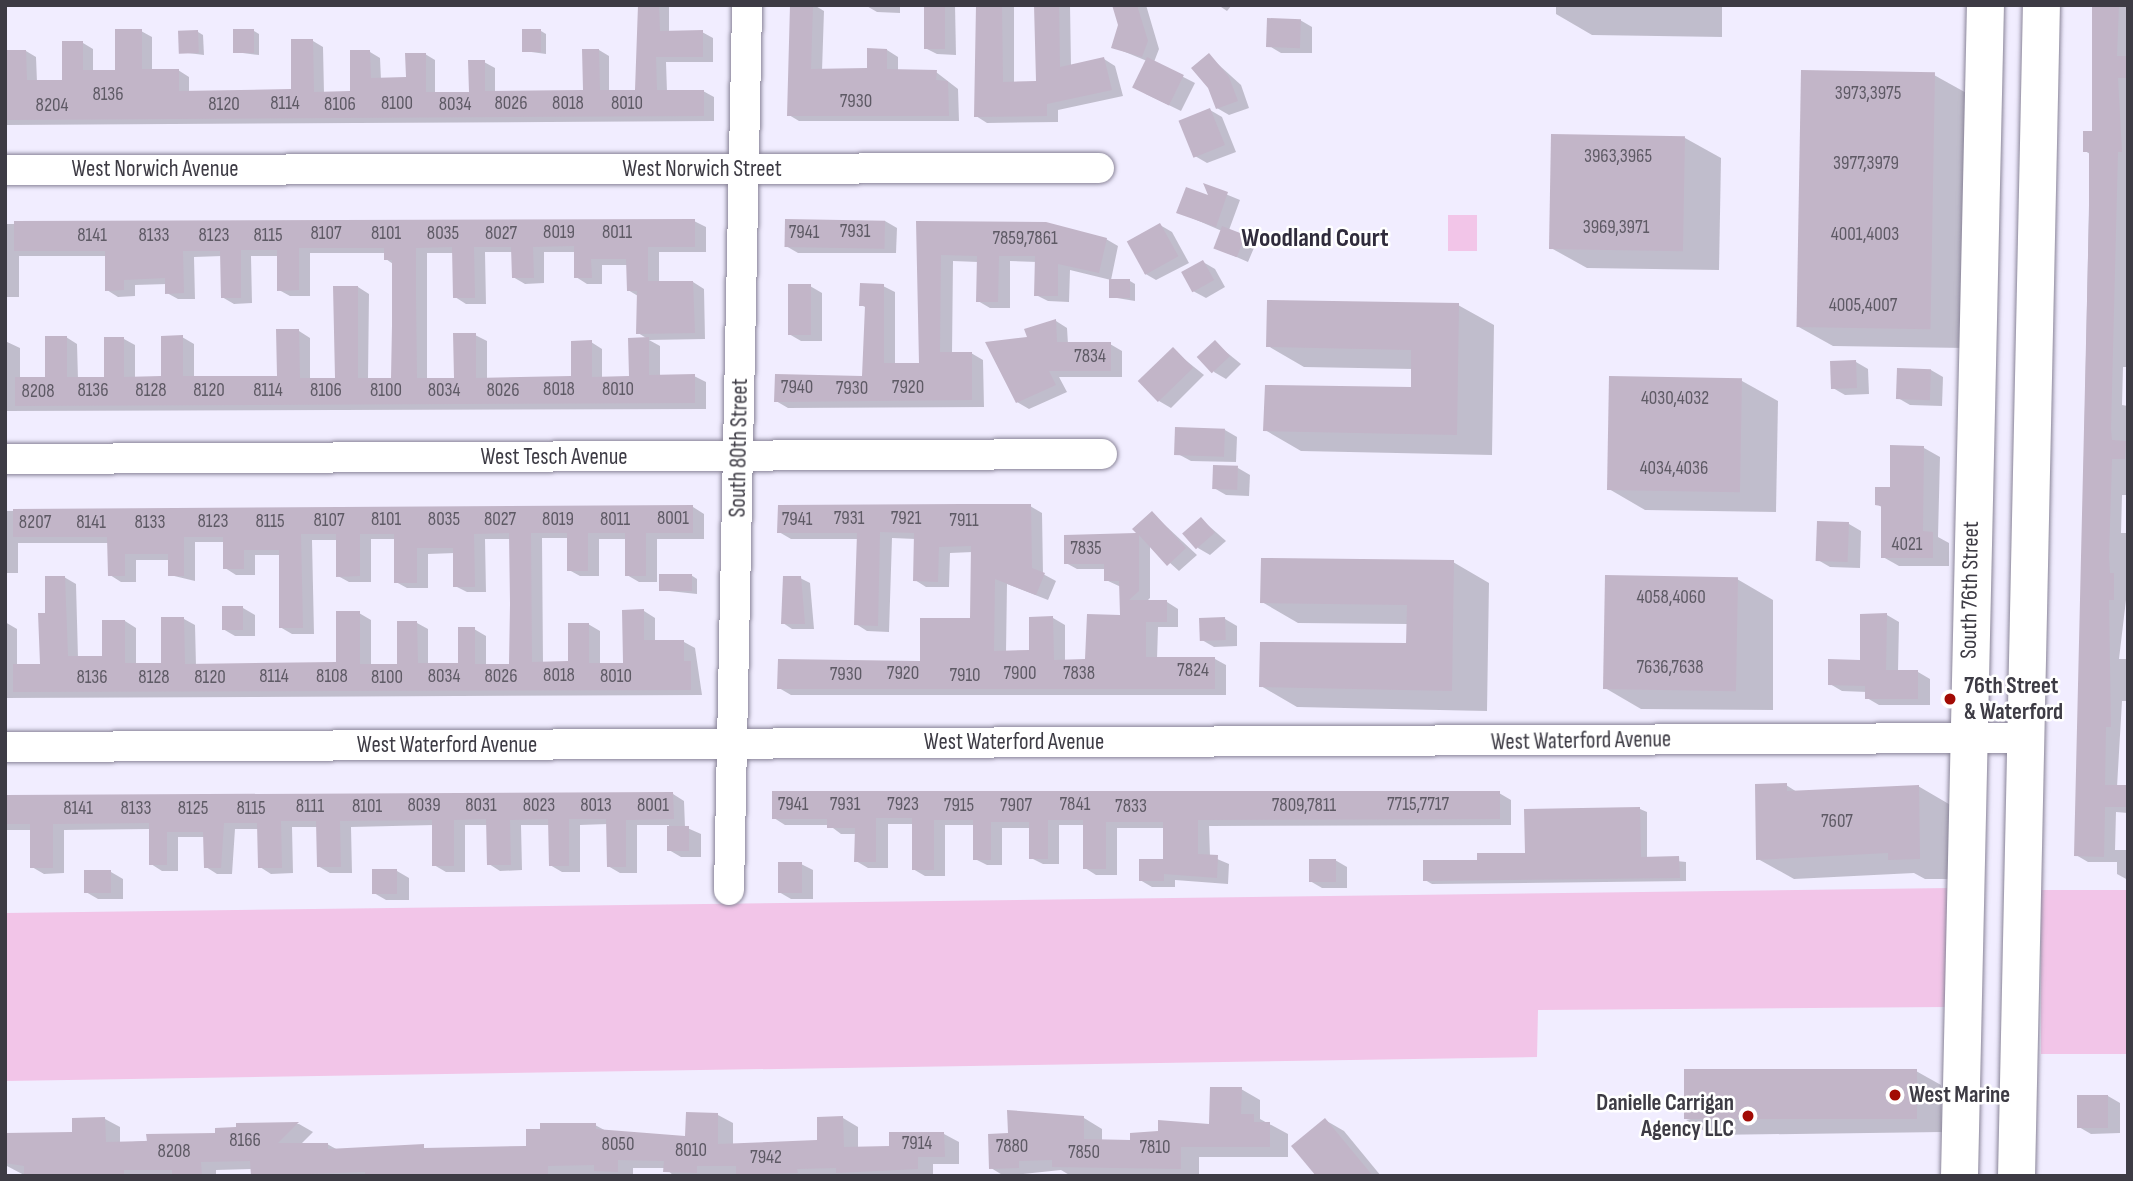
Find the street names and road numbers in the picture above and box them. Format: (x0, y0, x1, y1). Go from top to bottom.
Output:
street label: West Norwich Avenue (71, 155, 239, 183)
street label: West Norwich Street (622, 155, 782, 183)
street label: South 80th Street (724, 378, 754, 518)
street label: West Tesch Avenue (480, 443, 628, 471)
street label: South 76th Street (1955, 521, 1985, 659)
street label: West Waterford Avenue (1491, 726, 1671, 756)
street label: West Waterford Avenue (924, 728, 1104, 756)
street label: West Waterford Avenue (357, 731, 537, 759)

